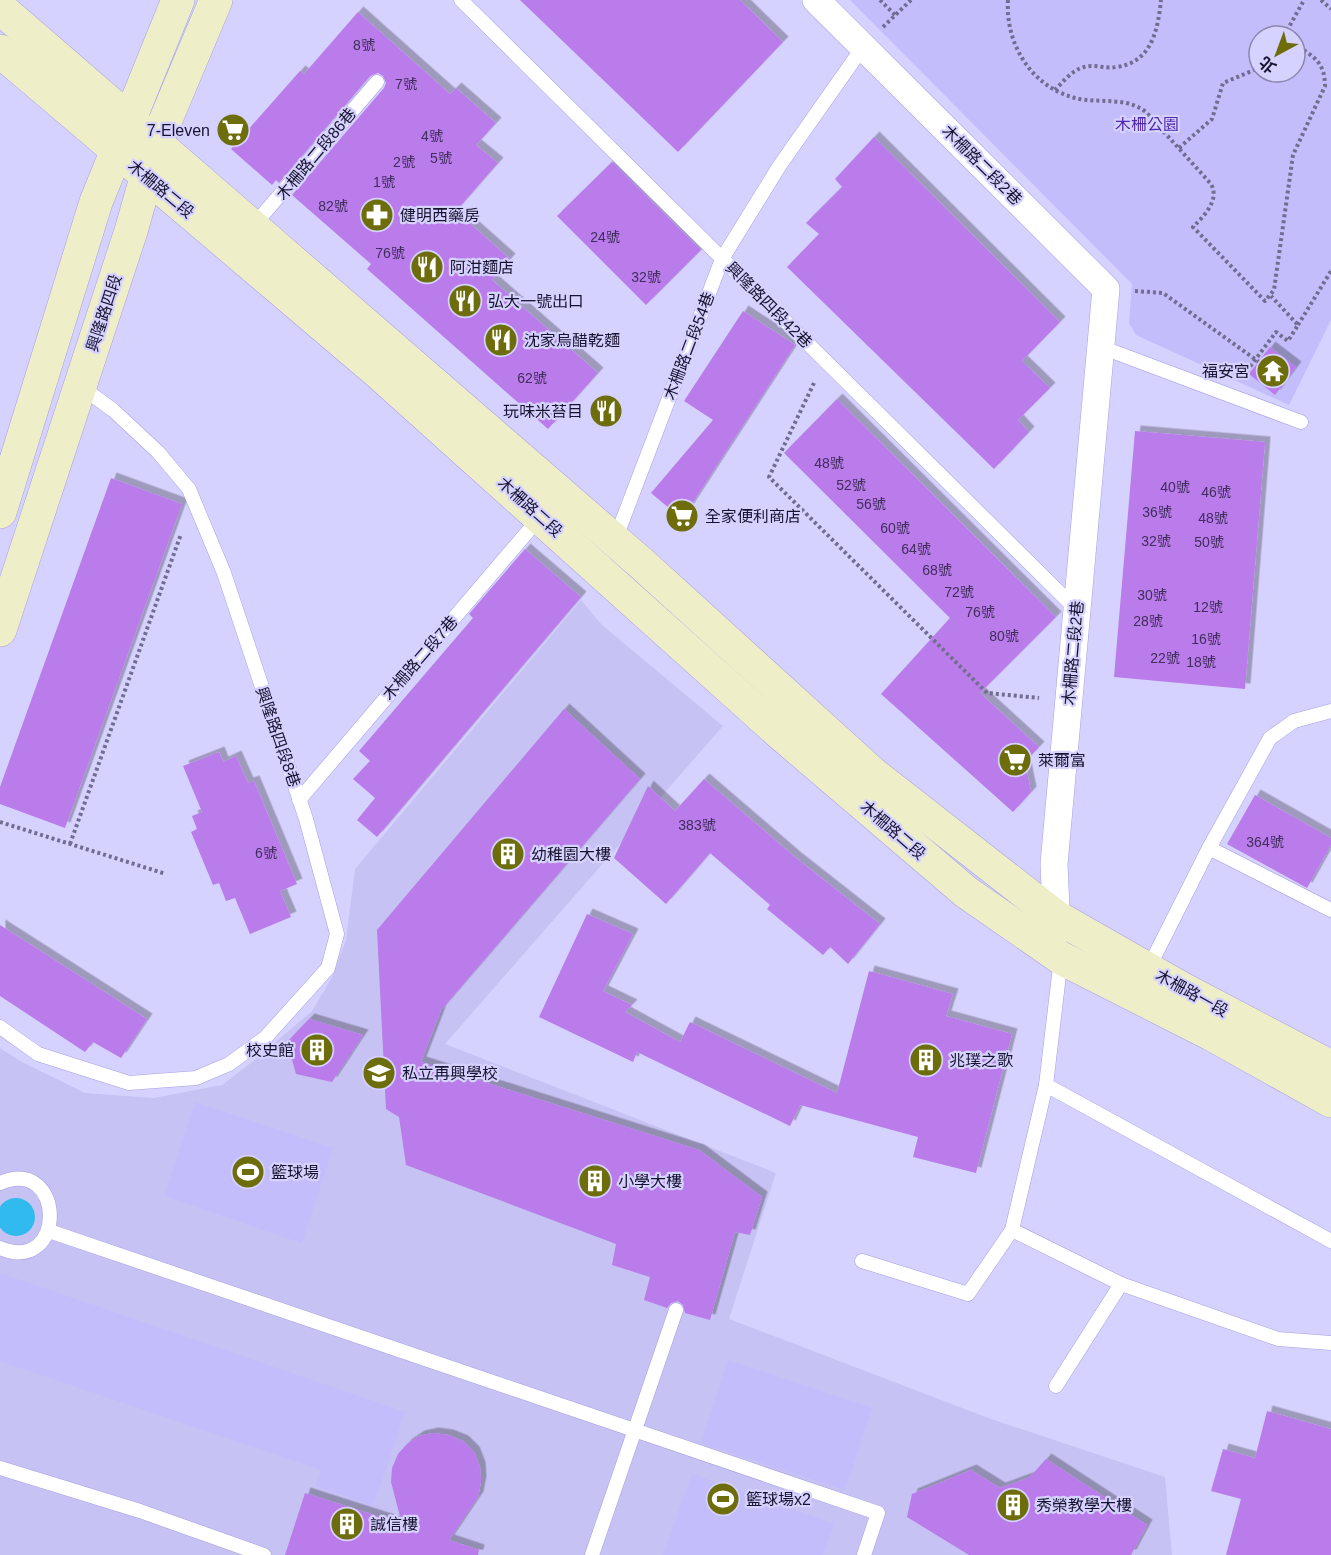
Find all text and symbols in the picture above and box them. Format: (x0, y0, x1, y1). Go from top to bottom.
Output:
north arrow (1247, 24, 1307, 84)
house number: 8號 (353, 37, 375, 53)
text: 北 (1256, 53, 1279, 77)
house number: 7號 (395, 76, 417, 92)
street label: 木柵路二段86巷 (273, 105, 359, 203)
supermarket icon: 7-Eleven (215, 112, 251, 148)
park label: 木柵公園 (1115, 116, 1179, 133)
place label: 7-Eleven (147, 122, 210, 139)
street label: 木柵路二段2巷 (939, 122, 1025, 208)
house number: 4號 (421, 128, 443, 144)
house number: 5號 (430, 150, 452, 166)
house number: 2號 (393, 154, 415, 170)
street label: 木柵路二段 (125, 157, 197, 221)
house number: 1號 (373, 174, 395, 190)
pharmacy icon: 健明西藥房 (359, 197, 395, 233)
house number: 82號 (318, 198, 348, 214)
place label: 健明西藥房 (400, 207, 480, 224)
house number: 24號 (590, 229, 620, 245)
house number: 76號 (375, 245, 405, 261)
restaurant icon: 阿泔麵店 (409, 249, 445, 285)
place label: 阿泔麵店 (450, 259, 514, 276)
street label: 興隆路四段42巷 (723, 259, 815, 351)
house number: 32號 (631, 269, 661, 285)
street label: 興隆路四段 (84, 272, 124, 354)
restaurant icon: 弘大一號出口 (447, 283, 483, 319)
street label: 木柵路二段54巷 (661, 290, 717, 402)
place label: 弘大一號出口 (488, 293, 584, 310)
restaurant icon: 沈家烏醋乾麵 (483, 322, 519, 358)
place label: 沈家烏醋乾麵 (524, 332, 620, 349)
temple icon: 福安宮 (1255, 353, 1291, 389)
place label: 福安宮 (1202, 363, 1250, 380)
house number: 62號 (517, 370, 547, 386)
restaurant icon: 玩味米苔目 (588, 393, 624, 429)
place label: 玩味米苔目 (503, 403, 583, 420)
house number: 48號 (814, 455, 844, 471)
street label: 木柵路二段 (495, 474, 565, 540)
house number: 52號 (836, 477, 866, 493)
house number: 40號 (1160, 479, 1190, 495)
house number: 46號 (1201, 484, 1231, 500)
house number: 56號 (856, 496, 886, 512)
supermarket icon: 全家便利商店 (664, 498, 700, 534)
house number: 36號 (1142, 504, 1172, 520)
place label: 全家便利商店 (705, 508, 801, 525)
house number: 48號 (1198, 510, 1228, 526)
house number: 60號 (880, 520, 910, 536)
house number: 32號 (1141, 533, 1171, 549)
house number: 50號 (1194, 534, 1224, 550)
house number: 64號 (901, 541, 931, 557)
house number: 68號 (922, 562, 952, 578)
house number: 72號 (944, 584, 974, 600)
house number: 30號 (1137, 587, 1167, 603)
house number: 12號 (1193, 599, 1223, 615)
street label: 木柵路二段2巷 (1060, 600, 1086, 706)
house number: 76號 (965, 604, 995, 620)
street label: 木柵路二段7巷 (379, 613, 461, 703)
house number: 28號 (1133, 613, 1163, 629)
house number: 80號 (989, 628, 1019, 644)
house number: 16號 (1191, 631, 1221, 647)
house number: 22號 (1150, 650, 1180, 666)
house number: 18號 (1186, 654, 1216, 670)
street label: 興隆路四段8巷 (253, 685, 303, 789)
supermarket icon: 萊爾富 (997, 742, 1033, 778)
place label: 萊爾富 (1038, 752, 1086, 769)
street label: 木柵路二段 (857, 797, 929, 863)
house number: 383號 (678, 817, 716, 833)
house number: 364號 (1246, 834, 1284, 850)
building icon: 幼稚園大樓 (490, 836, 526, 872)
house number: 6號 (255, 845, 277, 861)
place label: 幼稚園大樓 (531, 846, 611, 863)
street label: 木柵路一段 (1153, 966, 1231, 1020)
building icon: 校史館 (299, 1032, 335, 1068)
place label: 校史館 (246, 1042, 294, 1059)
building icon: 兆璞之歌 (908, 1042, 944, 1078)
place label: 兆璞之歌 (949, 1052, 1013, 1069)
school or university icon: 私立再興學校 (361, 1055, 397, 1091)
place label: 私立再興學校 (402, 1065, 498, 1082)
sports icon: 籃球場 (230, 1154, 266, 1190)
place label: 籃球場 (271, 1163, 319, 1181)
building icon: 小學大樓 (577, 1163, 613, 1199)
place label: 小學大樓 (618, 1173, 682, 1190)
sports icon: 籃球場x2 (705, 1481, 741, 1517)
building icon: 秀榮教學大樓 (995, 1487, 1031, 1523)
place label: 籃球場x2 (746, 1490, 811, 1508)
place label: 秀榮教學大樓 (1036, 1497, 1132, 1514)
building icon: 誠信樓 (329, 1506, 365, 1542)
place label: 誠信樓 (370, 1516, 418, 1533)

